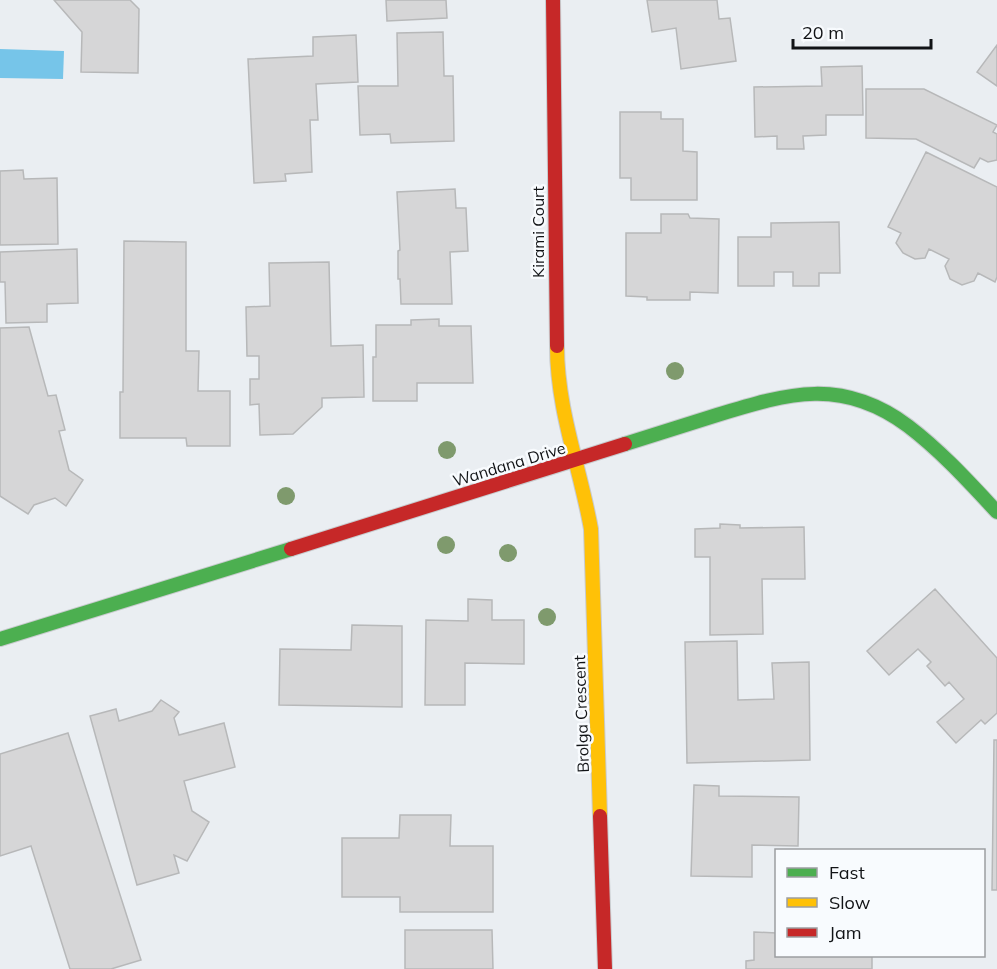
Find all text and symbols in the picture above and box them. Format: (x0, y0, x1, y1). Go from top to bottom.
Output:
scale bar (793, 12, 931, 50)
text: 20 m (802, 21, 844, 44)
street label: Kirami Court (528, 186, 548, 278)
street label: Wandana Drive (450, 437, 568, 491)
street label: Brolga Crescent (569, 654, 593, 773)
legend (775, 849, 985, 957)
text: Fast (829, 861, 865, 884)
text: Slow (829, 891, 871, 914)
text: Jam (829, 921, 862, 944)

